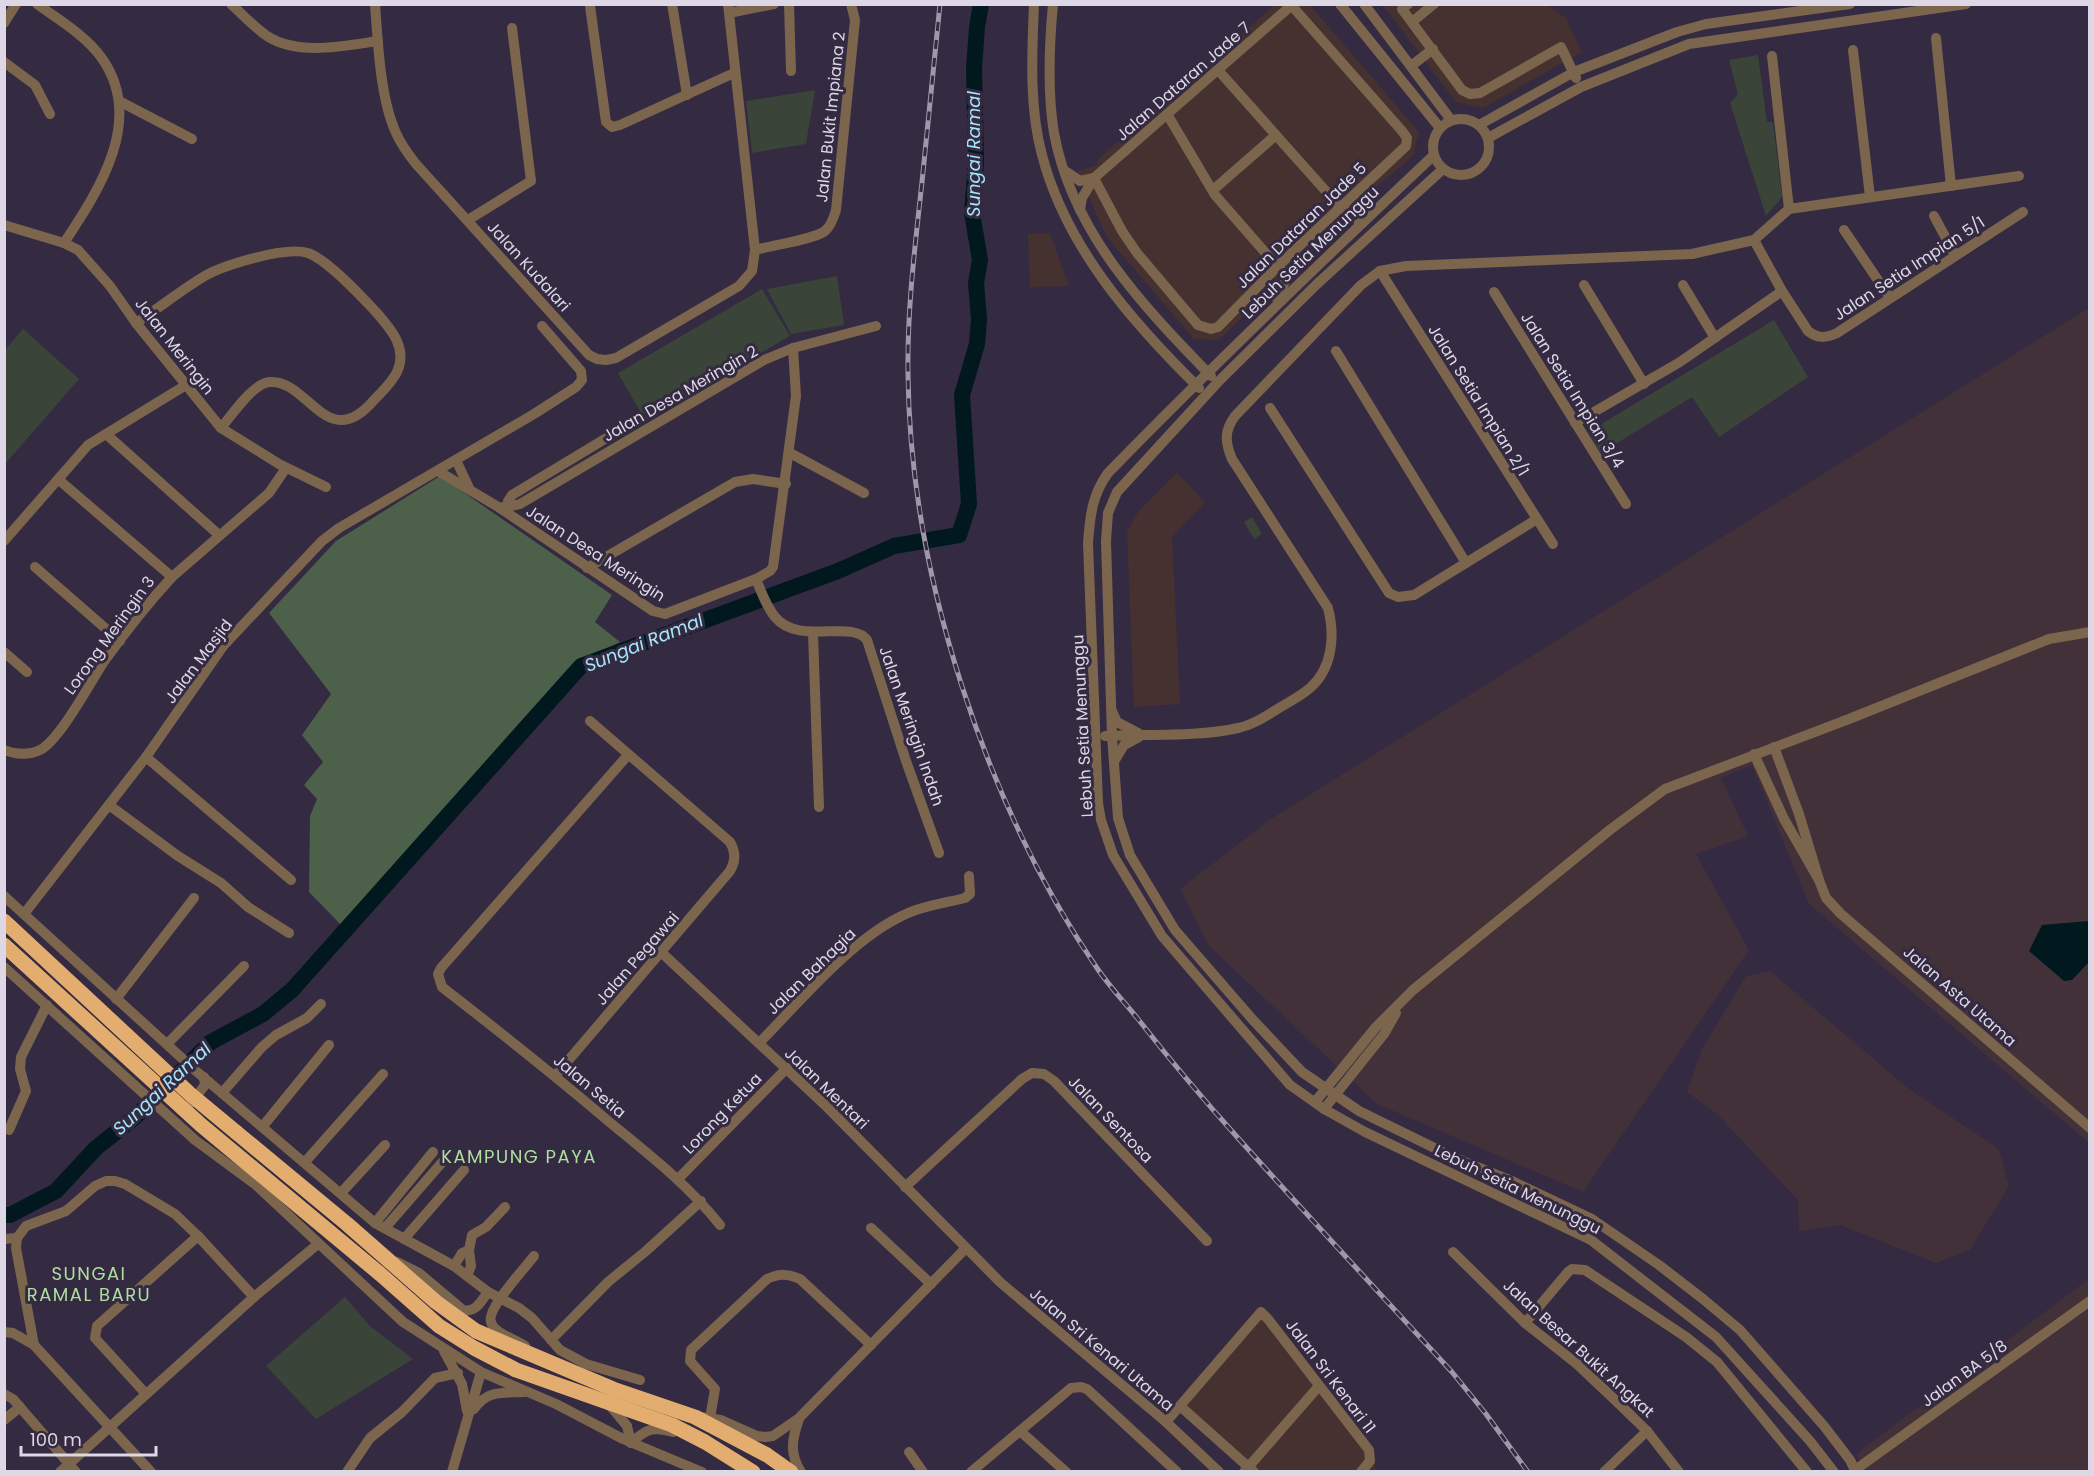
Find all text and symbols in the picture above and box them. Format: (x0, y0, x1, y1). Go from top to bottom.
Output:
street label: Jalan Dataran Jade 7 (1111, 16, 1256, 146)
street label: Jalan Bukit Impiana 2 (810, 31, 851, 203)
water label: Sungai Ramal (961, 90, 986, 217)
street label: Jalan Dataran Jade 5 (1231, 157, 1372, 294)
street label: Lebuh Setia Menunggu (1237, 181, 1384, 324)
street label: Jalan Setia Impian 5/1 (1829, 211, 1989, 326)
street label: Jalan Kudalari (482, 216, 576, 317)
street label: Jalan Meringin (129, 293, 220, 400)
street label: Jalan Setia Impian 3/4 (1515, 308, 1630, 473)
street label: Jalan Setia Impian 2/1 (1422, 320, 1535, 481)
street label: Jalan Desa Meringin 2 (598, 340, 762, 447)
street label: Jalan Desa Meringin (521, 500, 670, 607)
street label: Lorong Meringin 3 (59, 571, 160, 699)
water label: Sungai Ramal (581, 607, 707, 678)
street label: Jalan Masjid (159, 614, 238, 708)
street label: Lebuh Setia Menunggu (1066, 634, 1099, 818)
street label: Jalan Meringin Indah (873, 643, 950, 809)
street label: Jalan Pegawai (590, 907, 685, 1010)
street label: Jalan Bahagia (762, 923, 861, 1020)
street label: Jalan Asta Utama (1898, 941, 2021, 1052)
water label: Sungai Ramal (107, 1036, 217, 1141)
street label: Jalan Mentari (779, 1042, 874, 1135)
street label: Jalan Setia (548, 1049, 631, 1124)
street label: Lorong Ketua (678, 1068, 767, 1159)
street label: Jalan Sentosa (1063, 1071, 1158, 1168)
street label: Lebuh Setia Menunggu (1431, 1139, 1605, 1240)
district label: KAMPUNG PAYA (441, 1144, 597, 1169)
district label: SUNGAI RAMAL BARU (27, 1261, 151, 1307)
street label: Jalan Besar Bukit Angkat (1498, 1274, 1660, 1423)
street label: Jalan Sri Kenari Utama (1025, 1282, 1179, 1417)
street label: Jalan Sri Kenari 11 (1280, 1315, 1381, 1438)
street label: Jalan BA 5/8 (1917, 1334, 2012, 1412)
scale bar (21, 1419, 156, 1457)
text: 100 m (30, 1427, 82, 1452)

